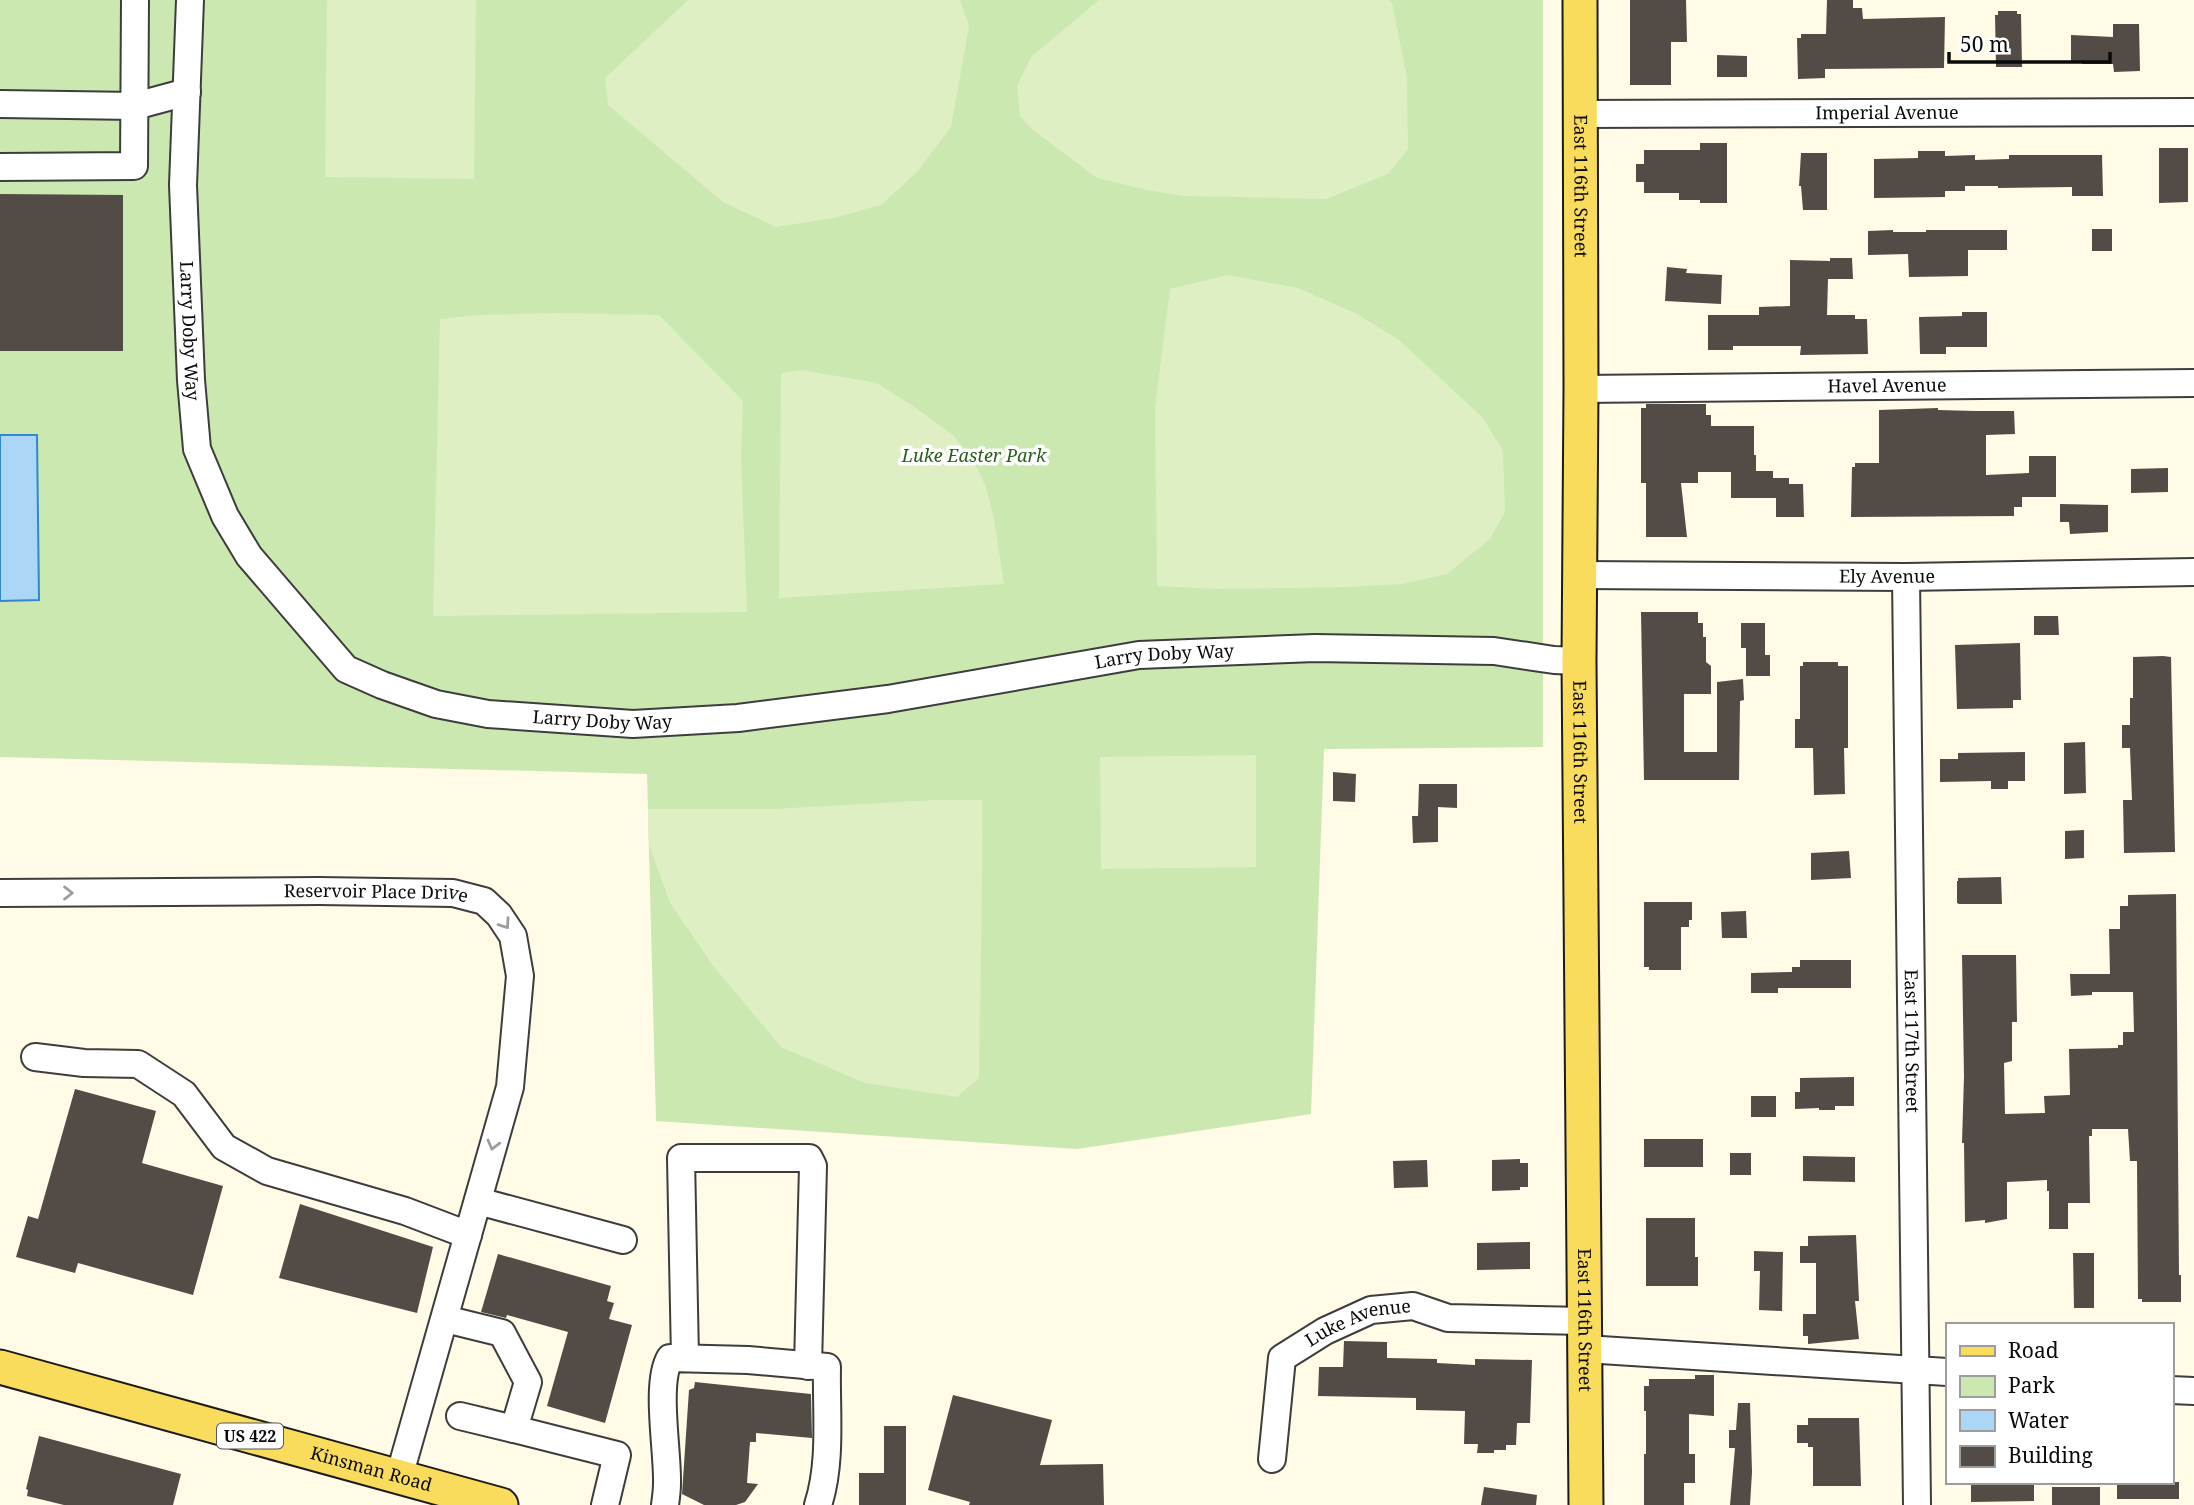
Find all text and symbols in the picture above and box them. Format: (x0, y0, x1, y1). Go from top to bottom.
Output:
scale bar (1949, 21, 2110, 65)
text: 50 m (1960, 30, 2009, 58)
street label: Imperial Avenue (1815, 100, 1959, 124)
street label: East 116th Street (1569, 114, 1594, 258)
street label: Larry Doby Way (175, 260, 206, 402)
street label: Havel Avenue (1827, 372, 1947, 398)
park label: Luke Easter Park (901, 443, 1047, 467)
street label: Ely Avenue (1839, 563, 1935, 588)
street label: Larry Doby Way (1093, 638, 1235, 674)
street label: East 116th Street (1568, 680, 1593, 824)
street label: Larry Doby Way (532, 704, 674, 735)
street label: Reservoir Place Drive (284, 878, 471, 907)
one-way arrow (63, 885, 74, 901)
one-way arrow (497, 916, 509, 929)
street label: East 117th Street (1900, 969, 1925, 1113)
one-way arrow (487, 1139, 502, 1151)
street label: East 116th Street (1573, 1248, 1598, 1392)
street label: Luke Avenue (1300, 1293, 1412, 1352)
legend (1946, 1323, 2173, 1484)
text: Road (2008, 1336, 2059, 1364)
text: Park (2008, 1371, 2055, 1399)
text: Water (2008, 1406, 2069, 1434)
road number: US 422 (217, 1424, 283, 1448)
street label: Kinsman Road (308, 1440, 435, 1496)
text: Building (2008, 1441, 2093, 1469)

